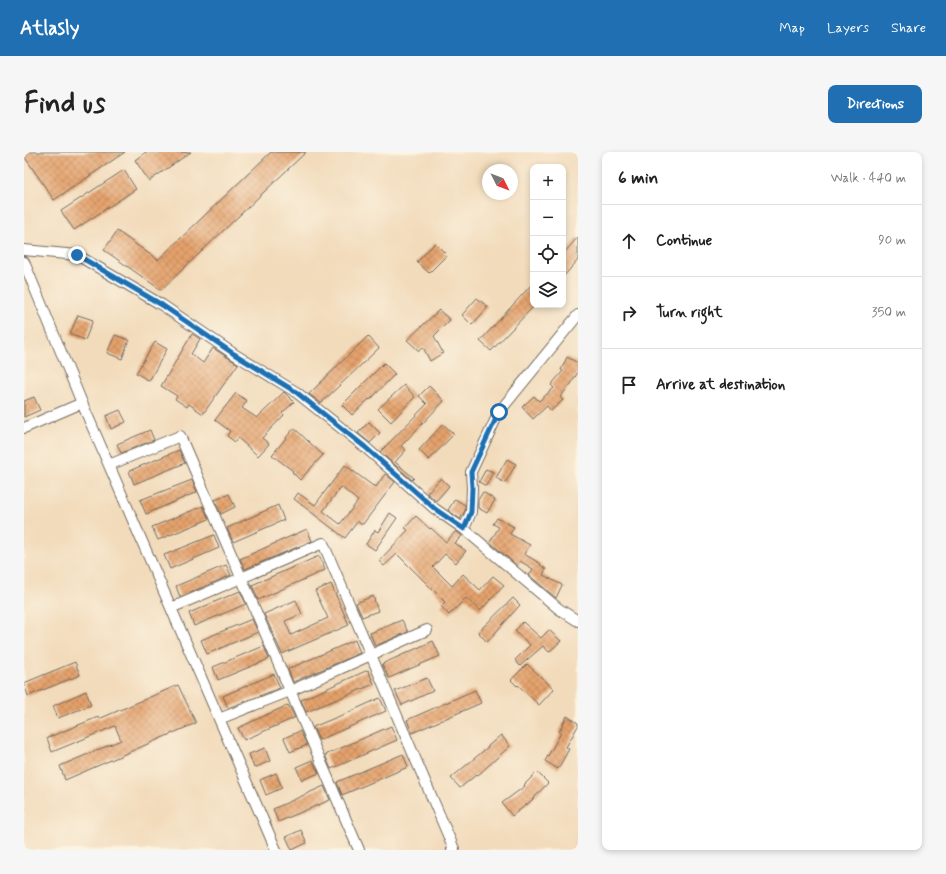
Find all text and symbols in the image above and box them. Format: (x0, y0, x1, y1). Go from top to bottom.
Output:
text: Atlasly (20, 16, 79, 41)
text: Map (779, 19, 805, 37)
text: Layers (827, 19, 869, 37)
text: Share (891, 19, 926, 37)
button: Directions (828, 85, 922, 123)
text: Find us (24, 86, 105, 123)
north arrow (482, 164, 518, 200)
map controls (530, 164, 566, 308)
button: + (530, 164, 566, 200)
text: 6 min (618, 167, 658, 189)
text: Walk · 440 m (831, 170, 906, 187)
button: − (530, 200, 566, 236)
icon: ahead (618, 230, 640, 252)
text: Continue (656, 231, 712, 251)
text: 90 m (878, 232, 906, 249)
button: locate (530, 236, 566, 272)
route end (68, 246, 86, 264)
button: layers (530, 272, 566, 308)
icon: right (618, 302, 640, 324)
text: Turn right (656, 303, 723, 323)
text: 350 m (872, 304, 906, 321)
icon: arrive (618, 374, 640, 396)
text: Arrive at destination (656, 375, 785, 395)
route start (490, 403, 508, 421)

